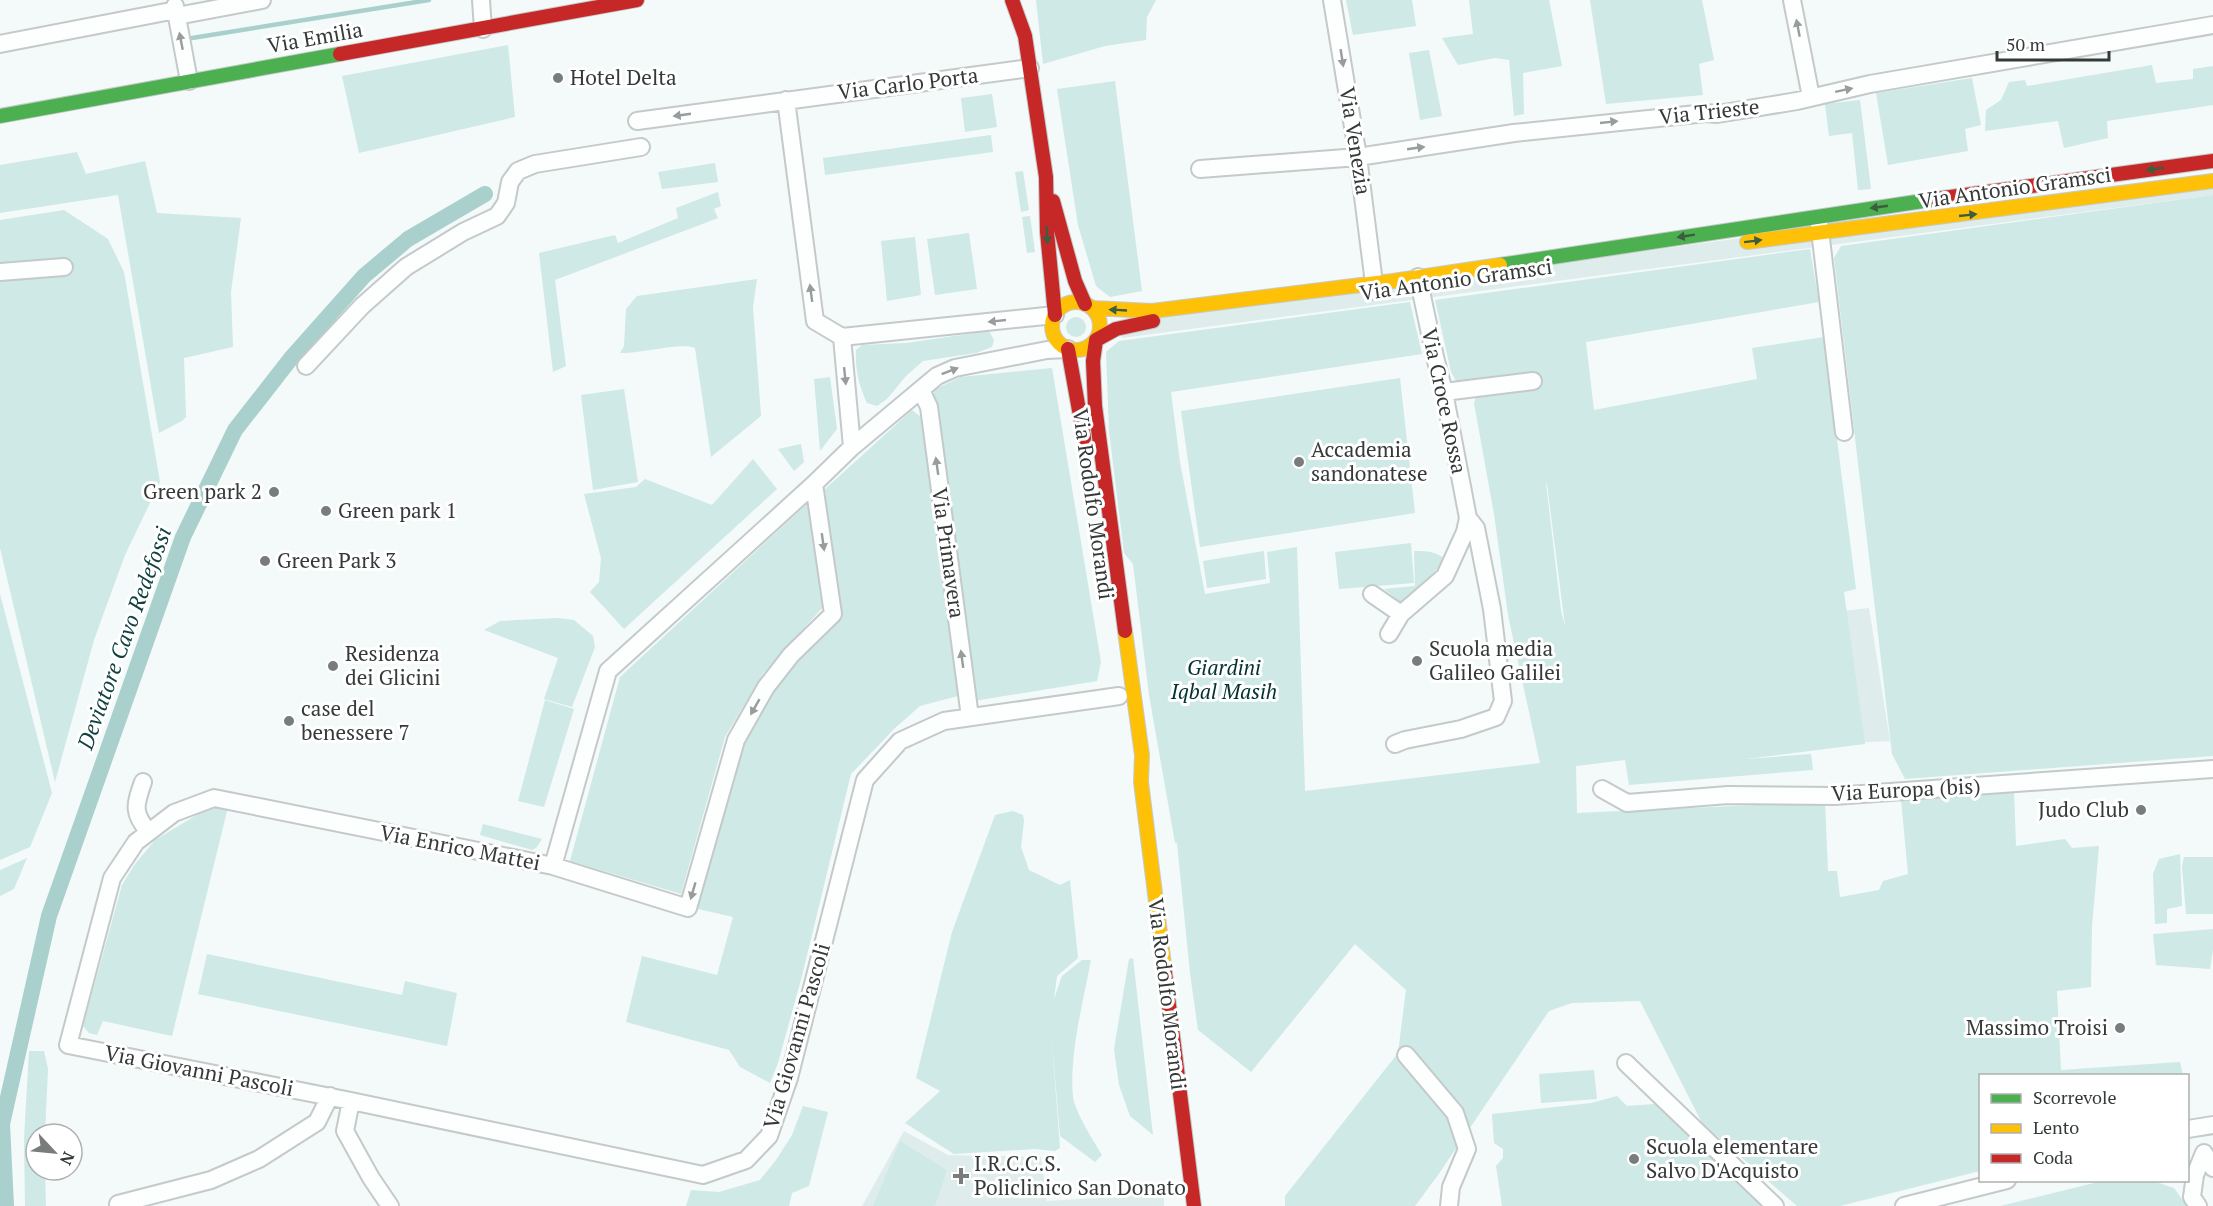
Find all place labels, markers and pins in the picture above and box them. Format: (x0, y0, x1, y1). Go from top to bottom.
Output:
place label: Hotel Delta (570, 63, 677, 91)
marker: Hotel Delta (551, 71, 565, 85)
place label: Accademia sandonatese (1311, 435, 1428, 487)
marker: Accademia sandonatese (1292, 455, 1306, 469)
place label: Green park 2 (143, 477, 262, 505)
marker: Green park 2 (267, 485, 281, 499)
place label: Green park 1 (338, 496, 457, 524)
marker: Green park 1 (319, 504, 333, 518)
place label: Green Park 3 (277, 546, 397, 574)
marker: Green Park 3 (258, 554, 272, 568)
place label: Scuola media Galileo Galilei (1429, 634, 1561, 686)
place label: Residenza dei Glicini (345, 639, 441, 691)
marker: Scuola media Galileo Galilei (1410, 654, 1424, 668)
marker: Residenza dei Glicini (326, 659, 340, 673)
place label: case del benessere 7 (301, 694, 410, 746)
marker: case del benessere 7 (282, 714, 296, 728)
place label: Judo Club (2038, 795, 2129, 823)
marker: Judo Club (2134, 803, 2148, 817)
place label: Massimo Troisi (1966, 1013, 2108, 1041)
marker: Massimo Troisi (2113, 1021, 2127, 1035)
place label: Scuola elementare Salvo D'Acquisto (1646, 1132, 1818, 1184)
place label: I.R.C.C.S. Policlinico San Donato (974, 1149, 1186, 1201)
marker: Scuola elementare Salvo D'Acquisto (1627, 1152, 1641, 1166)
marker: I.R.C.C.S. Policlinico San Donato (952, 1167, 970, 1185)

